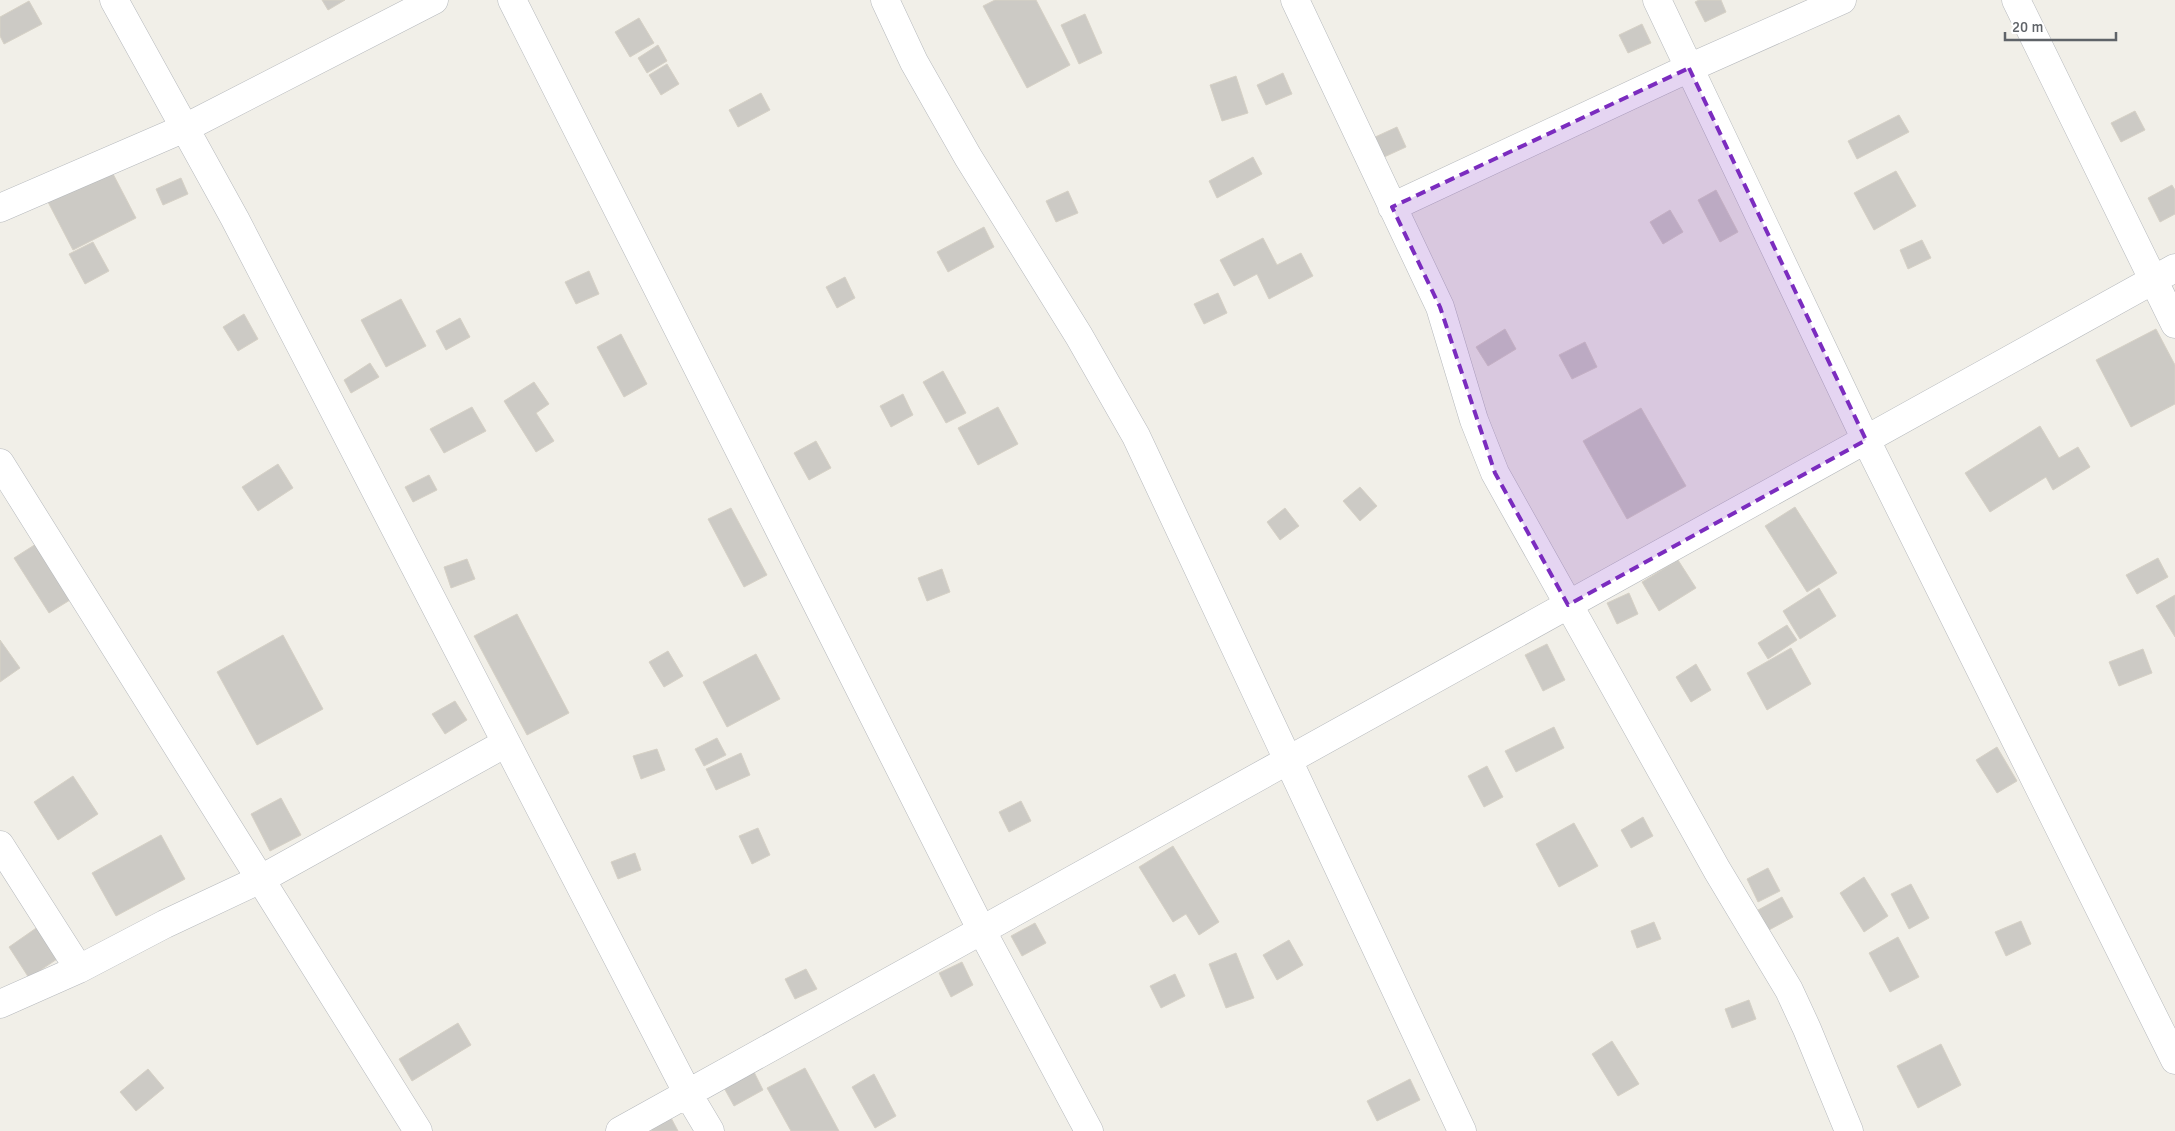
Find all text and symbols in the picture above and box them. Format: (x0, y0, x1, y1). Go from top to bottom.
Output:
scale bar (2005, 10, 2116, 42)
text: 20 m (2012, 18, 2043, 36)

